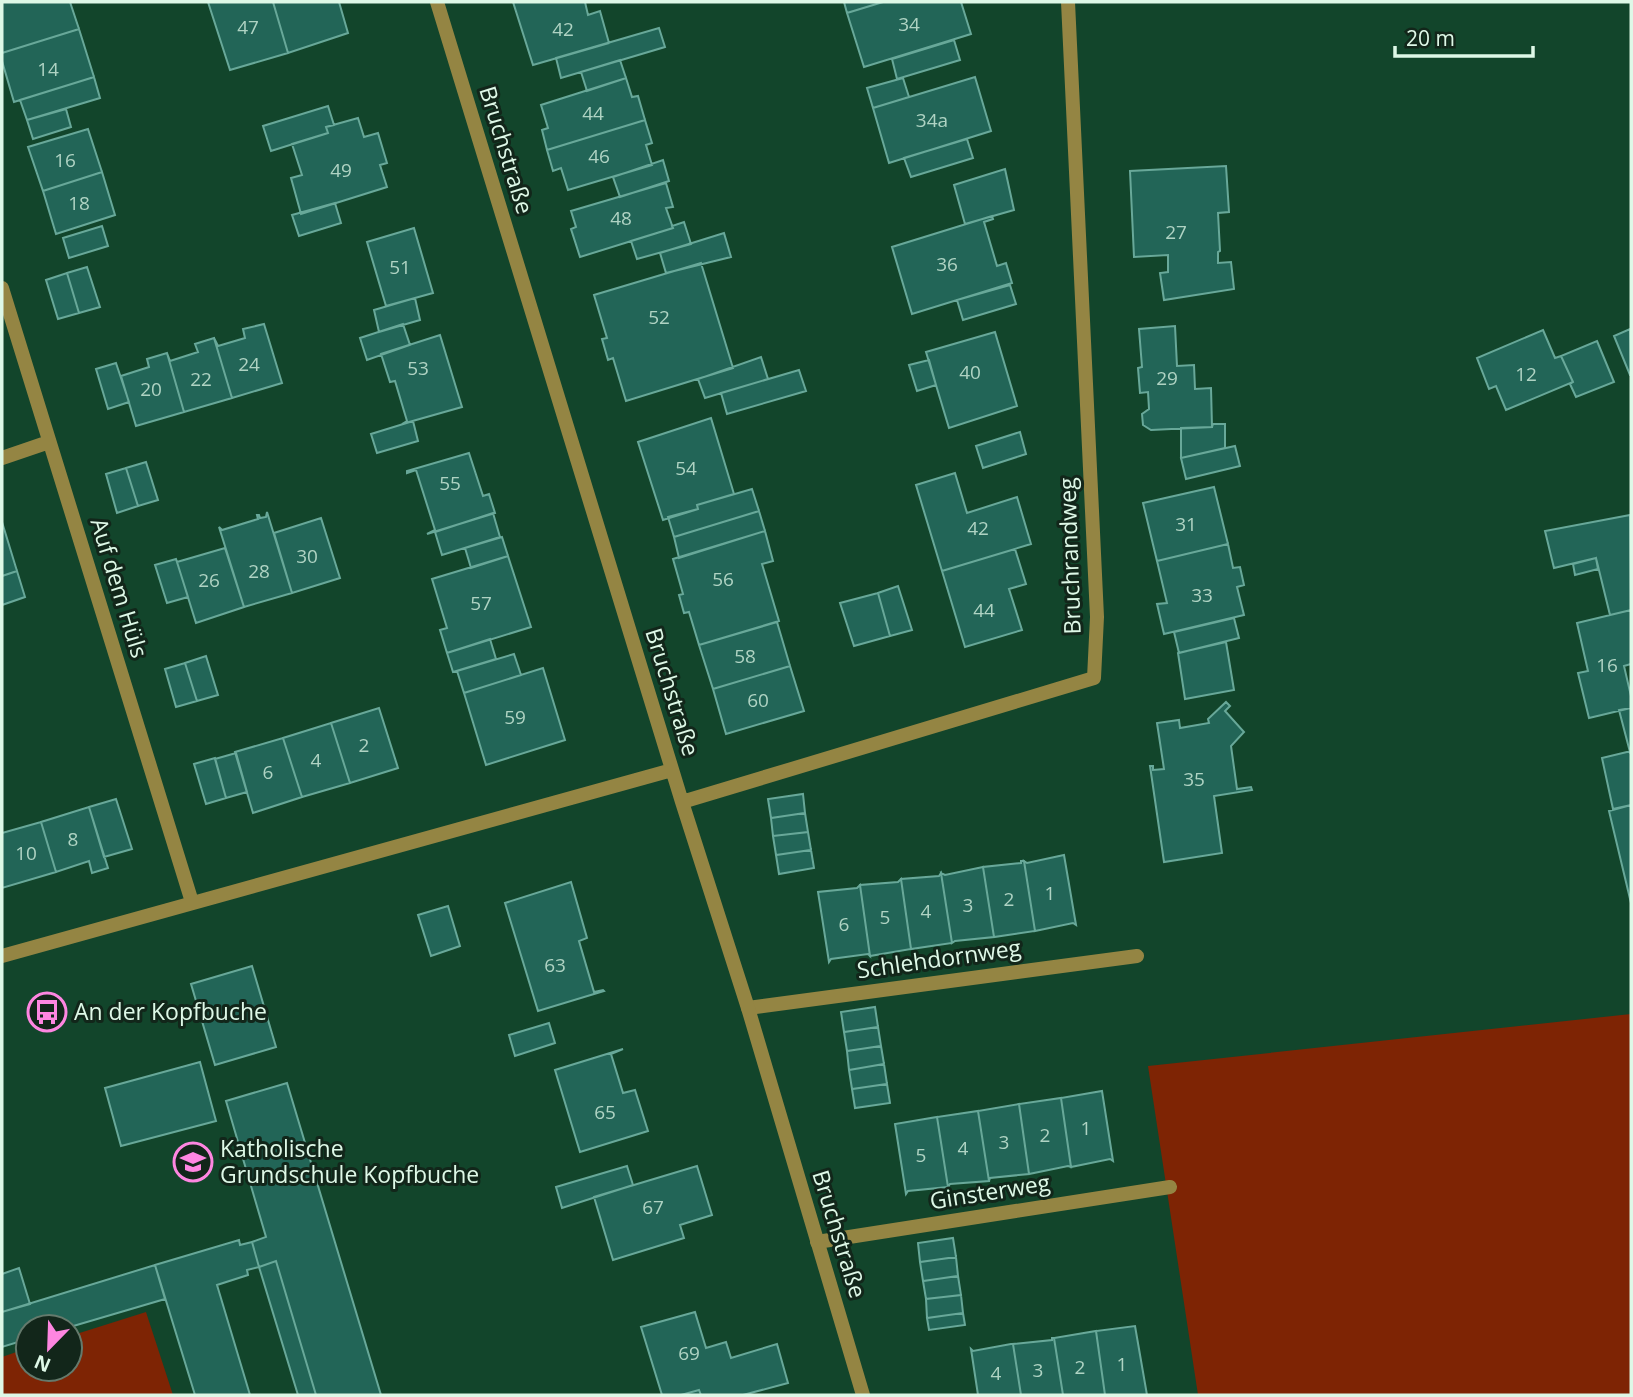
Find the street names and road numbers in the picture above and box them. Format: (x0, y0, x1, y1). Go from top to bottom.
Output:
street label: Bruchstraße (472, 82, 542, 218)
street label: Bruchrandweg (1050, 476, 1088, 635)
street label: Auf dem Hüls (84, 514, 156, 661)
street label: Bruchstraße (638, 624, 708, 760)
street label: Schlehdornweg (855, 931, 1023, 985)
street label: Bruchstraße (805, 1166, 875, 1302)
street label: Ginsterweg (927, 1166, 1053, 1216)

